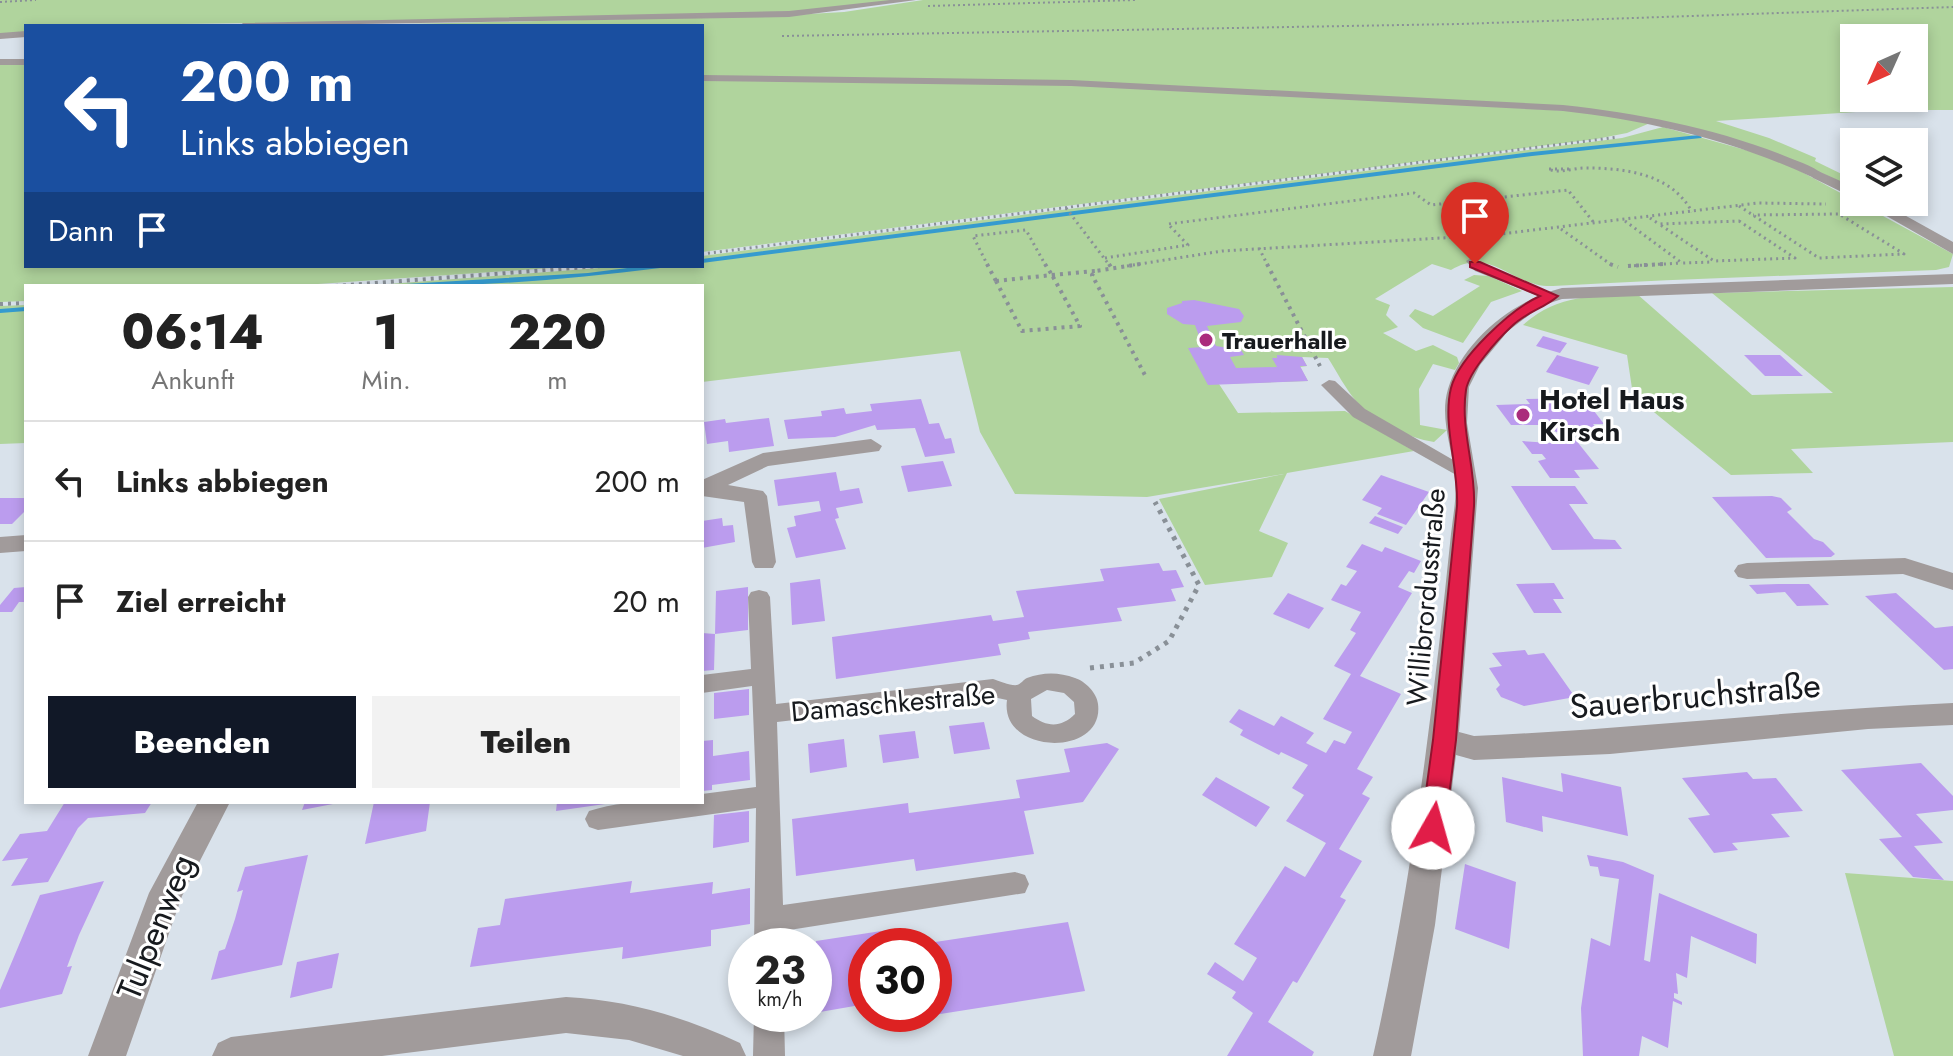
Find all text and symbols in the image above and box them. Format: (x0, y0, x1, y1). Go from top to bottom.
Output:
north arrow (1840, 24, 1928, 112)
map controls (1840, 24, 1928, 216)
text: 200 m (180, 41, 354, 122)
icon: left (48, 56, 152, 160)
text: Links abbiegen (180, 116, 410, 168)
button: layers (1840, 128, 1928, 216)
pin (1441, 182, 1509, 264)
icon: arrive (1453, 194, 1497, 238)
icon: arrive (130, 208, 174, 252)
text: Dann (48, 209, 114, 252)
text: 06:14 (122, 298, 264, 367)
text: 1 (373, 298, 399, 367)
text: 220 (508, 298, 606, 367)
place label: Trauerhalle (1222, 323, 1347, 358)
marker: Trauerhalle (1197, 331, 1215, 349)
text: Ankunft (151, 361, 234, 399)
text: Min. (361, 361, 411, 399)
text: m (547, 361, 567, 399)
place label: Hotel Haus Kirsch (1539, 379, 1685, 452)
marker: Hotel Haus Kirsch (1514, 406, 1532, 424)
icon: left (48, 459, 92, 503)
text: Links abbiegen (116, 460, 329, 503)
text: 200 m (595, 460, 680, 503)
street label: Willibrordusstraße (1396, 486, 1456, 708)
icon: arrive (48, 579, 92, 623)
text: Ziel erreicht (116, 580, 285, 623)
text: 20 m (613, 580, 680, 623)
street label: Sauerbruchstraße (1568, 661, 1822, 731)
street label: Damaschkestraße (789, 674, 997, 732)
button: Beenden (48, 696, 356, 788)
button: Teilen (372, 696, 680, 788)
position arrow (1391, 786, 1475, 870)
street label: Tulpenweg (105, 847, 207, 1007)
speed limit sign: 30 (848, 928, 952, 1032)
text: 23 (754, 941, 806, 999)
text: km/h (757, 985, 803, 1014)

